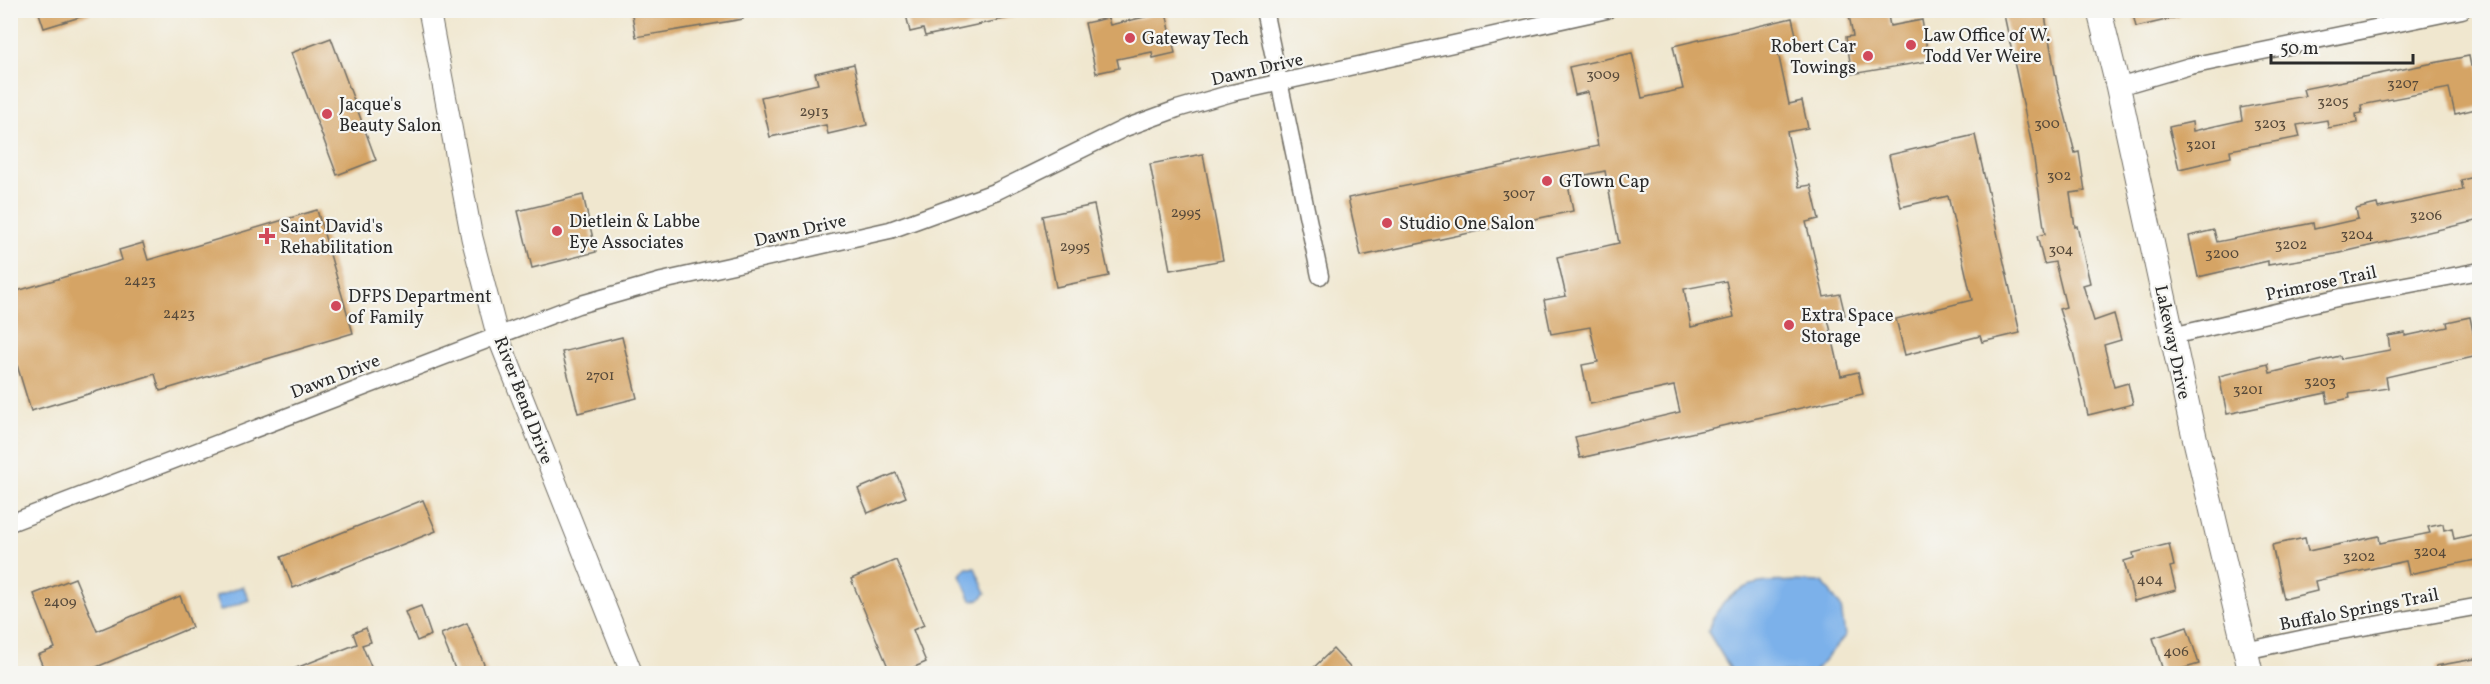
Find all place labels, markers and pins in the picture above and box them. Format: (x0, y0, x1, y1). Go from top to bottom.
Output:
place label: Law Office of W. Todd Ver Weire (1923, 24, 2050, 70)
place label: Gateway Tech (1142, 27, 1249, 52)
marker: Gateway Tech (1123, 31, 1137, 45)
place label: Robert Car Towings (1771, 35, 1856, 81)
marker: Law Office of W. Todd Ver Weire (1904, 38, 1918, 52)
marker: Robert Car Towings (1861, 49, 1875, 63)
place label: Jacque's Beauty Salon (339, 93, 442, 139)
marker: Jacque's Beauty Salon (320, 107, 334, 121)
place label: GTown Cap (1559, 170, 1649, 195)
marker: GTown Cap (1540, 174, 1554, 188)
place label: Dietlein & Labbe Eye Associates (569, 210, 700, 256)
place label: Studio One Salon (1399, 212, 1535, 237)
place label: Saint David's Rehabilitation (280, 215, 394, 261)
marker: Studio One Salon (1380, 216, 1394, 230)
marker: Dietlein & Labbe Eye Associates (550, 224, 564, 238)
marker: Saint David's Rehabilitation (258, 227, 276, 245)
place label: DFPS Department of Family (348, 285, 492, 331)
marker: DFPS Department of Family (329, 299, 343, 313)
place label: Extra Space Storage (1801, 304, 1893, 350)
marker: Extra Space Storage (1782, 318, 1796, 332)

